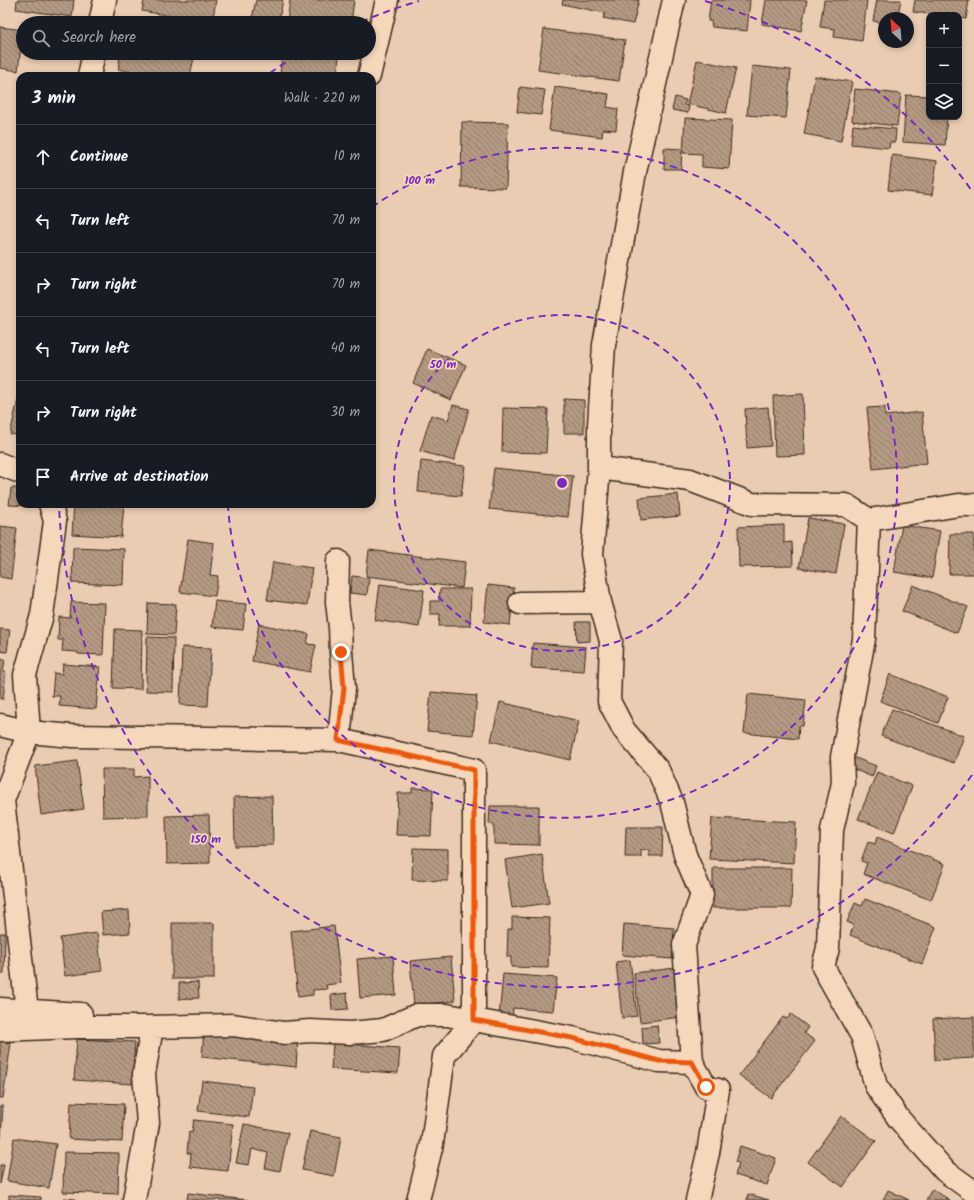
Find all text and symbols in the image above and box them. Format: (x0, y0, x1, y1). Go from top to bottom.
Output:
north arrow (878, 12, 914, 48)
map controls (926, 12, 962, 120)
button: + (926, 12, 962, 48)
search box (16, 16, 376, 60)
text: Search here (62, 26, 136, 50)
icon: search (30, 27, 52, 49)
button: − (926, 48, 962, 84)
button: layers (926, 84, 962, 120)
text: 3 min (32, 85, 76, 112)
text: Walk · 220 m (284, 88, 360, 109)
text: Continue (70, 145, 128, 169)
icon: ahead (32, 146, 54, 168)
text: 10 m (334, 146, 360, 167)
text: 100 m (405, 171, 435, 190)
text: Turn left (70, 209, 130, 233)
icon: left (32, 210, 54, 232)
text: 70 m (332, 210, 360, 231)
text: Turn right (70, 273, 137, 297)
icon: right (32, 274, 54, 296)
text: 70 m (332, 274, 360, 295)
text: Turn left (70, 337, 130, 361)
icon: left (32, 338, 54, 360)
text: 40 m (331, 338, 360, 359)
text: 50 m (429, 355, 457, 374)
text: Turn right (70, 401, 137, 425)
icon: right (32, 402, 54, 424)
text: 30 m (331, 402, 360, 423)
text: Arrive at destination (70, 465, 209, 489)
icon: arrive (32, 466, 54, 488)
centre of rings (555, 476, 569, 490)
route end (332, 643, 350, 661)
text: 150 m (191, 830, 221, 849)
route start (697, 1078, 715, 1096)

